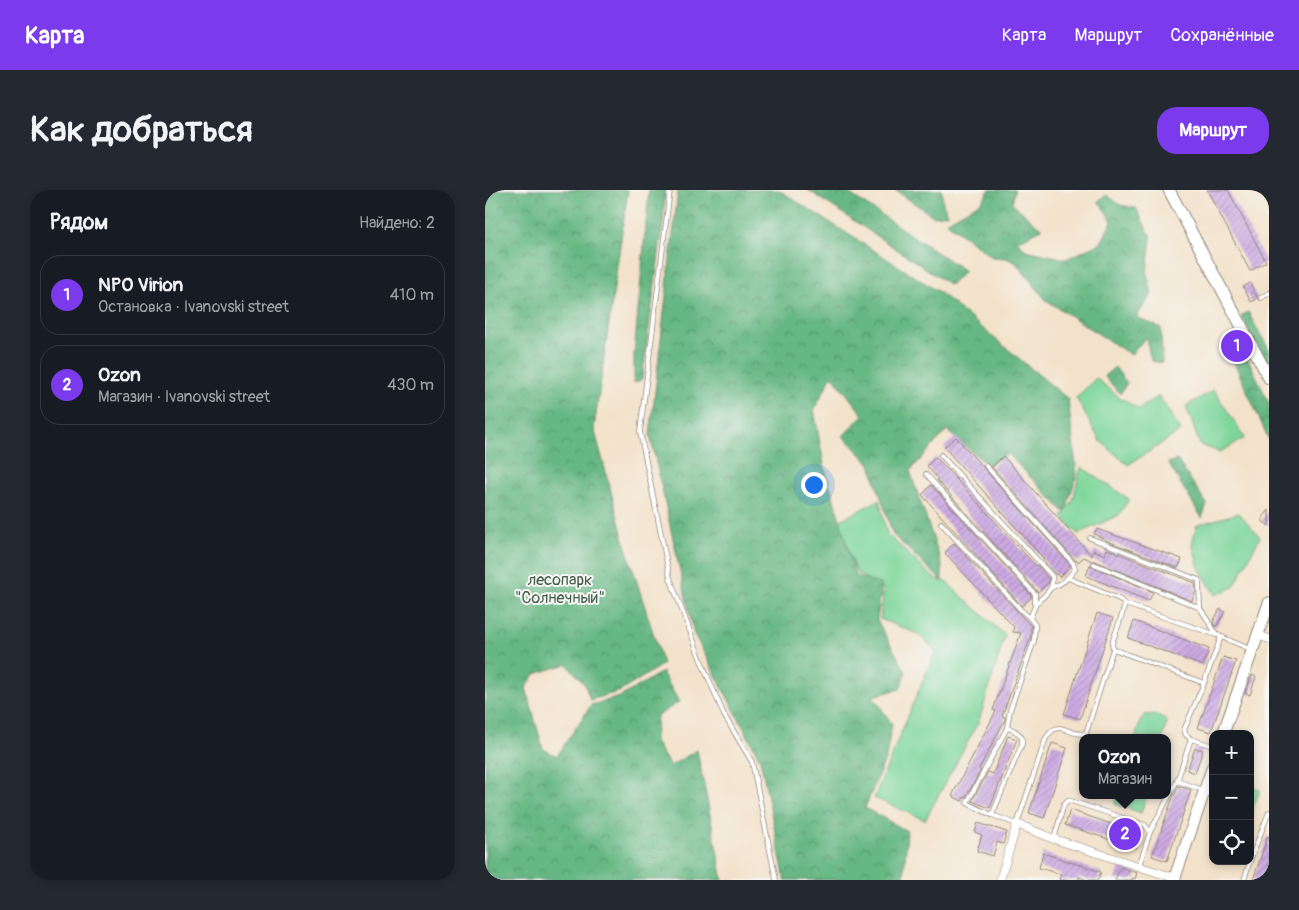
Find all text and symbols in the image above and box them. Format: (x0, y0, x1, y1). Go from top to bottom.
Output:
text: Карта (25, 21, 84, 50)
text: Карта (1002, 24, 1046, 47)
text: Маршрут (1074, 24, 1142, 47)
text: Сохранённые (1170, 24, 1274, 47)
button: Маршрут (1157, 107, 1269, 154)
text: Как добраться (30, 108, 253, 152)
text: Рядом (50, 209, 108, 236)
text: Найдено: 2 (359, 213, 435, 233)
text: NPO Virion (98, 273, 183, 297)
text: 1 (64, 285, 70, 305)
text: 410 m (390, 285, 434, 305)
text: Остановка · Ivanovski street (98, 297, 289, 317)
pin: 1 (1221, 327, 1253, 365)
text: Ozon (98, 363, 141, 387)
text: 2 (63, 375, 71, 395)
text: 430 m (387, 375, 434, 395)
text: Магазин · Ivanovski street (98, 387, 270, 407)
your location (801, 472, 827, 498)
park label: лесопарк "Солнечный" (515, 570, 605, 608)
map controls (1209, 730, 1254, 865)
button: + (1209, 730, 1254, 775)
popup (1079, 734, 1171, 799)
text: Ozon (1098, 745, 1140, 769)
text: Магазин (1098, 769, 1152, 789)
button: − (1209, 775, 1254, 820)
pin: 2 (1109, 815, 1141, 853)
button: locate (1209, 820, 1254, 865)

